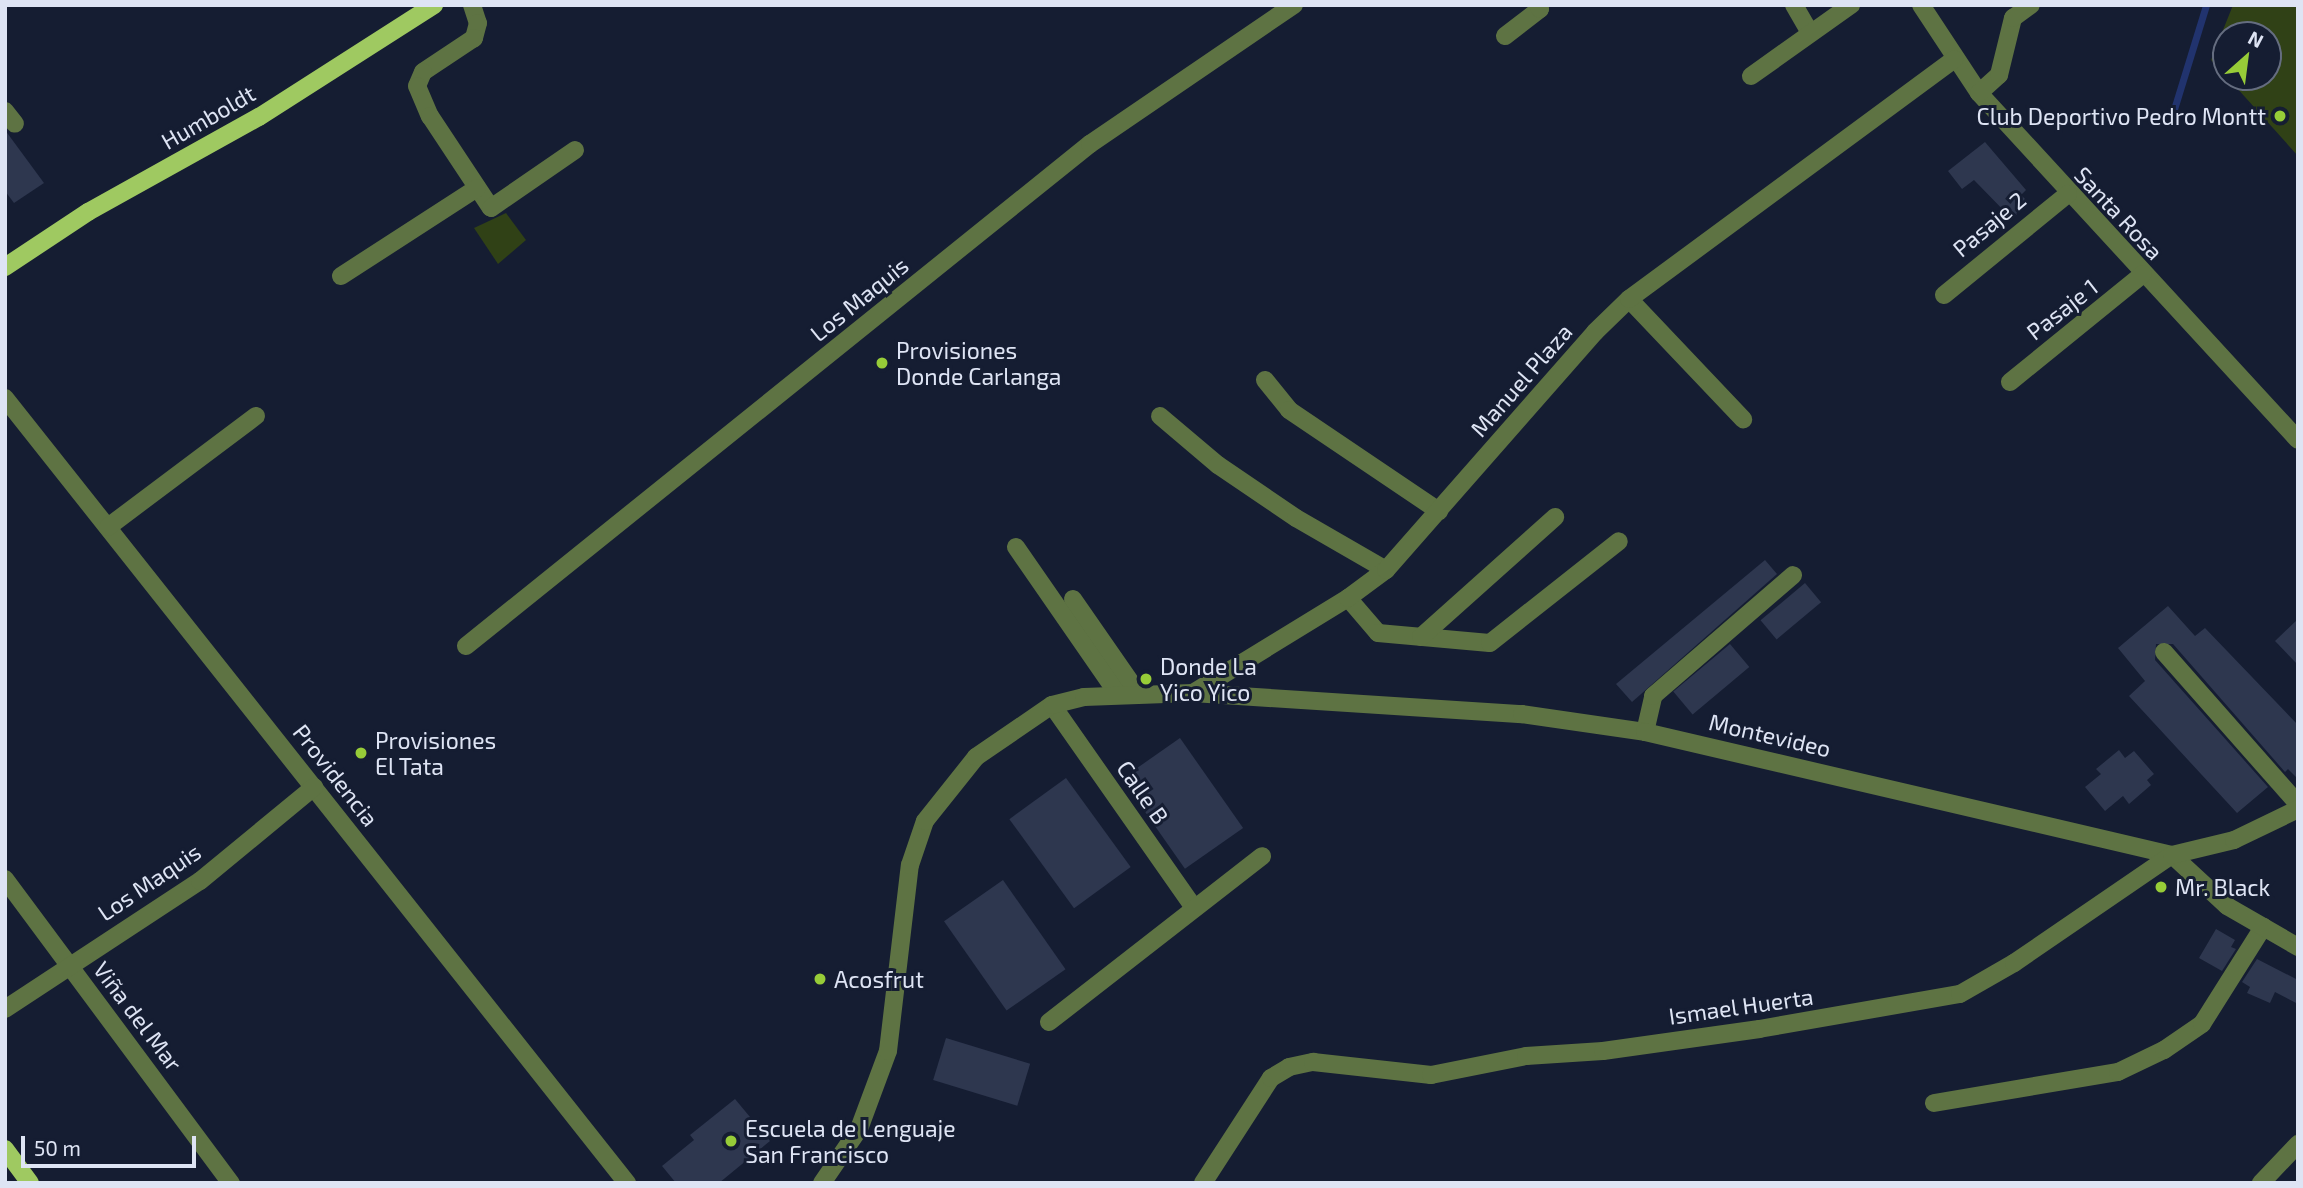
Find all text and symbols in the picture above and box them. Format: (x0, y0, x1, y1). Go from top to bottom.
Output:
north arrow (2212, 21, 2282, 91)
text: N (2245, 25, 2268, 52)
street label: Humboldt (156, 79, 260, 155)
place label: Club Deportivo Pedro Montt (1977, 102, 2266, 130)
marker: Club Deportivo Pedro Montt (2272, 108, 2288, 124)
street label: Santa Rosa (2069, 161, 2169, 265)
street label: Pasaje 2 (1947, 186, 2031, 262)
street label: Los Maquis (804, 251, 914, 347)
street label: Pasaje 1 (2021, 273, 2103, 345)
street label: Manuel Plaza (1464, 318, 1578, 442)
place label: Provisiones Donde Carlanga (896, 336, 1061, 390)
marker: Provisiones Donde Carlanga (874, 355, 890, 371)
place label: Donde La Yico Yico (1160, 652, 1257, 706)
marker: Donde La Yico Yico (1138, 671, 1154, 687)
street label: Montevideo (1706, 708, 1834, 762)
street label: Providencia (288, 719, 384, 831)
place label: Provisiones El Tata (375, 726, 496, 780)
marker: Provisiones El Tata (353, 745, 369, 761)
street label: Calle B (1111, 755, 1175, 829)
street label: Los Maquis (92, 838, 206, 926)
place label: Mr. Black (2175, 873, 2270, 901)
marker: Mr. Black (2153, 879, 2169, 895)
street label: Viña del Mar (88, 956, 188, 1076)
place label: Acosfrut (834, 965, 924, 993)
marker: Acosfrut (812, 971, 828, 987)
street label: Ismael Huerta (1667, 982, 1815, 1030)
place label: Escuela de Lenguaje San Francisco (745, 1114, 956, 1168)
scale bar (24, 1122, 200, 1166)
marker: Escuela de Lenguaje San Francisco (723, 1133, 739, 1149)
text: 50 m (34, 1135, 81, 1160)

